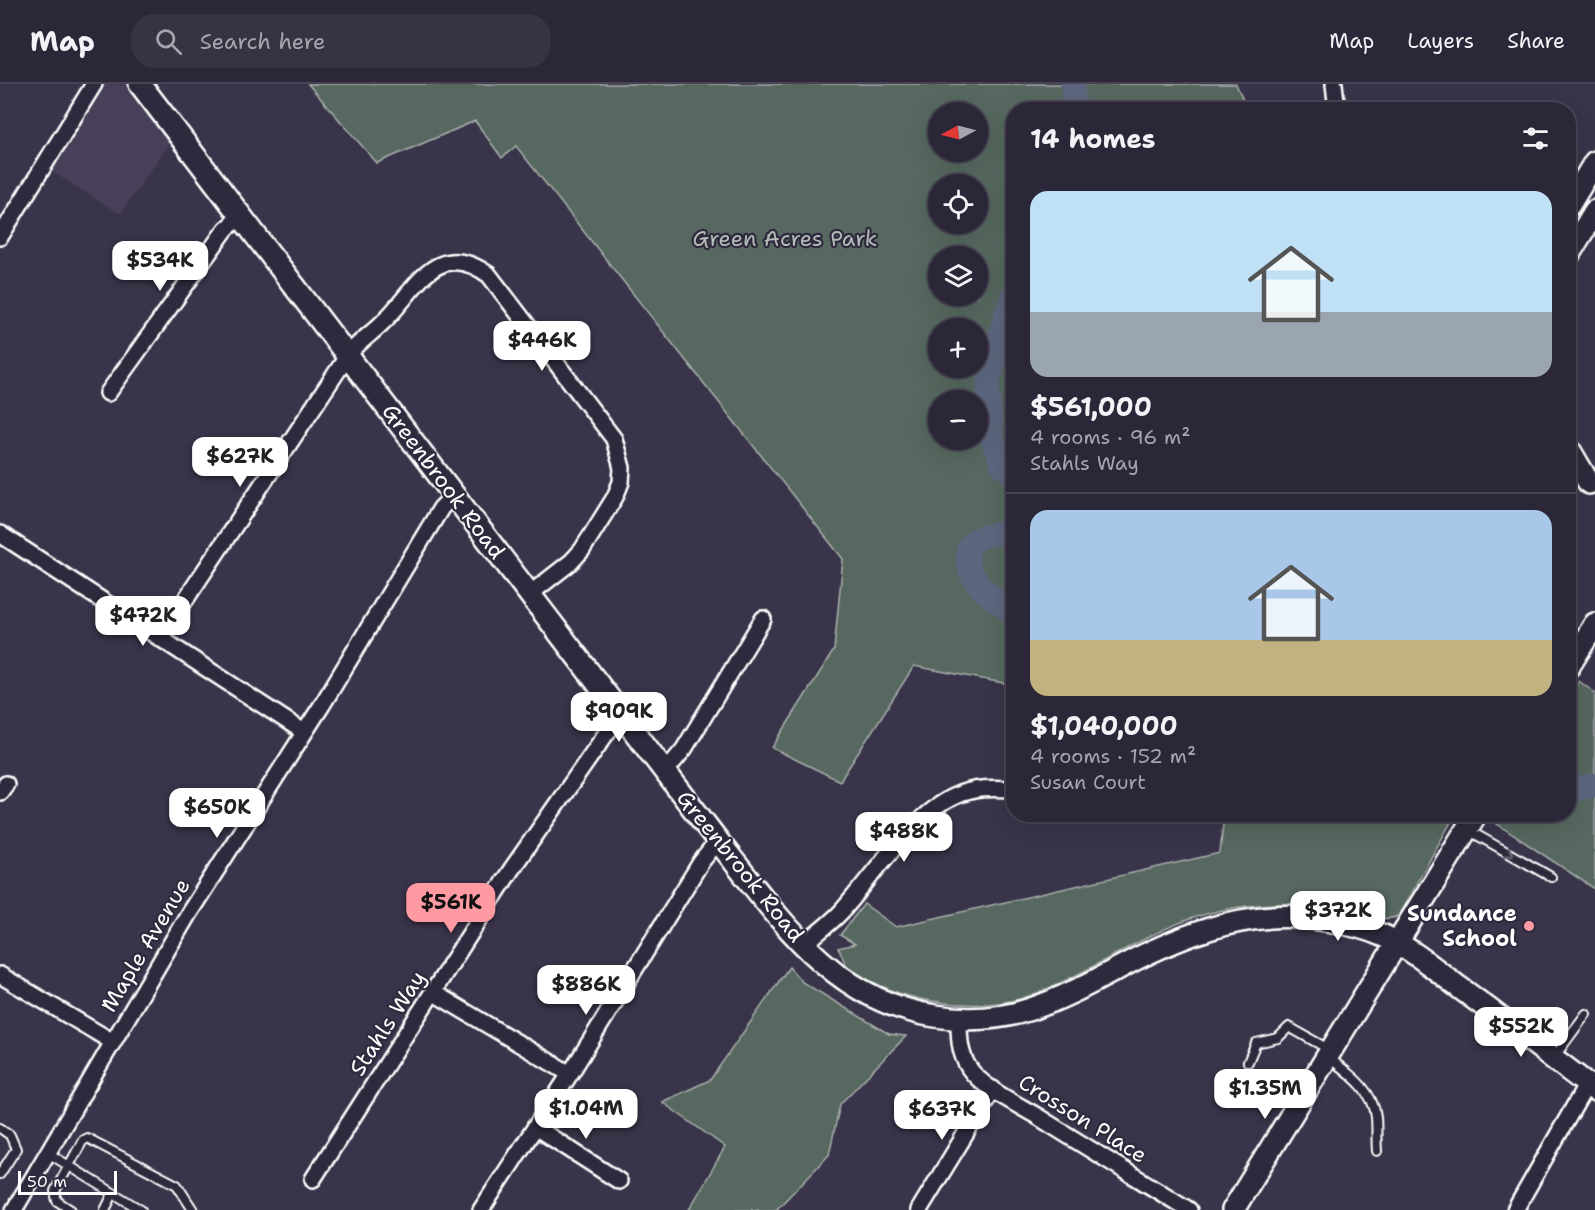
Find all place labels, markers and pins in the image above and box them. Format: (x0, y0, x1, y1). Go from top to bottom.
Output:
pin: $534K (118, 241, 202, 292)
pin: $446K (500, 321, 584, 372)
pin: $627K (198, 437, 282, 488)
pin: $472K (101, 596, 185, 647)
pin: $909K (577, 692, 661, 743)
pin: $650K (175, 788, 259, 839)
pin: $488K (862, 812, 946, 863)
pin: $561K (409, 883, 493, 934)
pin: $372K (1296, 891, 1380, 942)
place label: Sundance School (1407, 899, 1517, 953)
marker: Sundance School (1522, 919, 1536, 933)
pin: $886K (544, 965, 628, 1016)
pin: $552K (1479, 1007, 1563, 1058)
pin: $1.35M (1216, 1069, 1314, 1120)
pin: $1.04M (537, 1089, 635, 1140)
pin: $637K (900, 1090, 984, 1141)

